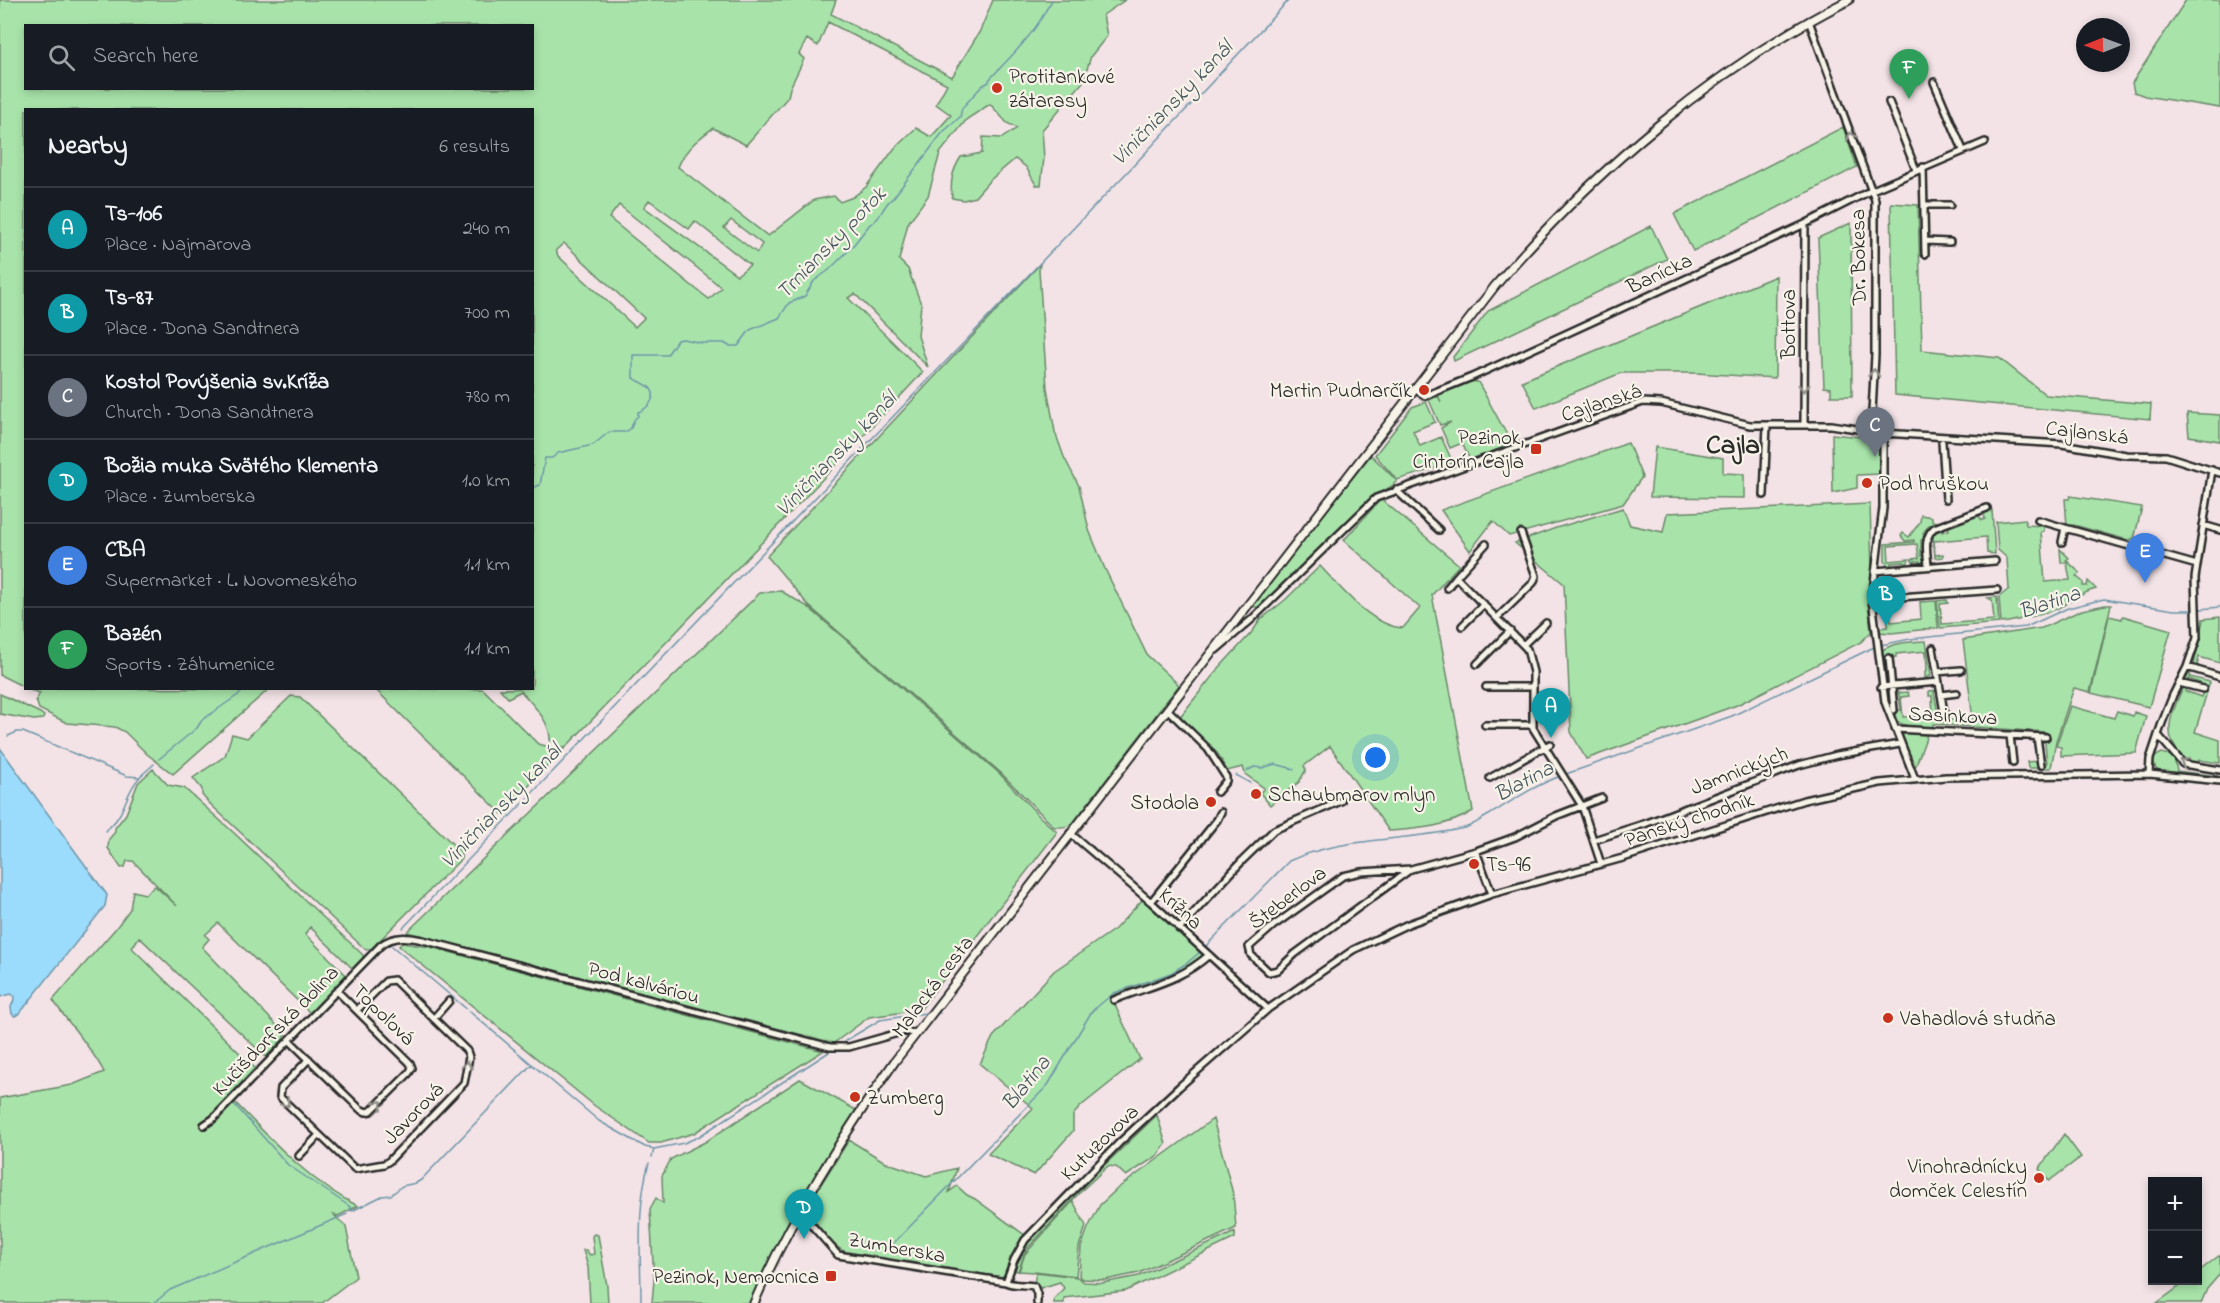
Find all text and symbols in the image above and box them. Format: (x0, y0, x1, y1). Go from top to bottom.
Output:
north arrow (2076, 18, 2130, 72)
search box (24, 24, 534, 90)
water label: Viničniansky kanál (1105, 33, 1243, 174)
icon: search (45, 41, 78, 74)
text: Search here (93, 41, 198, 73)
pin: F (1890, 50, 1928, 99)
place label: Protitankové zátarasy (1009, 63, 1115, 119)
marker: Protitankové zátarasy (990, 81, 1004, 95)
text: Nearby (48, 128, 127, 166)
one-way arrow (1845, 131, 1858, 142)
text: 6 results (439, 133, 510, 162)
water label: Trniansky potok (770, 179, 896, 308)
text: Ts-106 (105, 199, 162, 231)
street label: Dr. Bokesa (1844, 208, 1876, 306)
text: A (61, 215, 74, 244)
text: 240 m (463, 215, 510, 244)
text: Place · Najmarova (105, 231, 251, 260)
street label: Banícka (1621, 247, 1698, 304)
text: Ts-87 (105, 283, 153, 315)
street label: Bottova (1775, 289, 1805, 360)
text: B (61, 299, 74, 328)
text: 700 m (464, 299, 510, 328)
text: Place · Dona Sandtnera (105, 315, 300, 344)
text: Kostol Povýšenia sv.Kríža (105, 367, 329, 399)
one-way arrow (1868, 368, 1881, 377)
place label: Martin Pudnarčík (1270, 377, 1413, 407)
street label: Cajlanská (1558, 377, 1646, 431)
text: C (62, 383, 73, 412)
text: 780 m (465, 383, 510, 412)
marker: Martin Pudnarčík (1417, 383, 1431, 397)
one-way arrow (1798, 383, 1811, 392)
water label: Viničniansky kanál (769, 384, 907, 525)
text: Church · Dona Sandtnera (105, 399, 314, 428)
pin: C (1856, 408, 1894, 457)
street label: Cajlanská (2044, 414, 2130, 454)
place label: Pezinok, Cintorín Cajla (1413, 424, 1524, 478)
district label: Cajla (1706, 427, 1760, 466)
marker: Pezinok, Cintorín Cajla (1529, 442, 1543, 456)
text: Božia muka Svätého Klementa (105, 451, 378, 483)
text: D (60, 467, 75, 496)
text: 1.0 km (462, 467, 510, 496)
place label: Pod hruškou (1879, 470, 1989, 500)
marker: Pod hruškou (1860, 476, 1874, 490)
text: Place · Zumberska (105, 483, 255, 512)
pin: E (2126, 534, 2164, 583)
text: CBA (105, 535, 145, 567)
text: E (61, 551, 74, 580)
text: 1.1 km (464, 551, 510, 580)
text: Supermarket · L. Novomeského (105, 567, 357, 596)
pin: B (1866, 576, 1906, 626)
water label: Blatina (2015, 578, 2086, 629)
text: Bazén (105, 619, 162, 651)
text: F (61, 635, 74, 664)
text: 1.1 km (464, 635, 510, 664)
text: Sports · Záhumenice (105, 651, 275, 680)
pin: A (1532, 688, 1570, 738)
street label: Sasinkova (1908, 700, 1998, 734)
water label: Viničniansky kanál (434, 736, 572, 877)
street label: Jamnických (1687, 740, 1793, 806)
your location (1361, 743, 1390, 772)
water label: Blatina (1489, 753, 1561, 812)
one-way arrow (2180, 758, 2191, 769)
place label: Schaubmarov mlyn (1268, 781, 1435, 813)
street label: Panský chodník (1621, 786, 1760, 858)
marker: Schaubmarov mlyn (1249, 787, 1263, 801)
place label: Stodola (1131, 789, 1199, 819)
marker: Stodola (1204, 795, 1218, 809)
place label: Ts-96 (1486, 851, 1531, 881)
marker: Ts-96 (1467, 857, 1481, 871)
street label: Šteberlova (1243, 859, 1334, 938)
street label: Krížna (1151, 881, 1209, 938)
street label: Malacká cesta (885, 930, 982, 1045)
street label: Pod kalváriou (584, 955, 703, 1013)
street label: Kučišdorfská dolina (206, 959, 347, 1104)
street label: Topoľová (344, 978, 421, 1053)
place label: Vahadlová studňa (1899, 1005, 2056, 1035)
marker: Vahadlová studňa (1881, 1011, 1895, 1025)
water label: Blatina (995, 1048, 1060, 1118)
one-way arrow (460, 1060, 472, 1069)
street label: Javorová (377, 1076, 452, 1152)
place label: Zumberg (867, 1084, 944, 1116)
marker: Zumberg (848, 1090, 862, 1104)
one-way arrow (279, 1096, 290, 1107)
street label: Kutuzovova (1054, 1098, 1147, 1189)
one-way arrow (371, 1100, 382, 1111)
place label: Vinohradnícky domček Celestín (1889, 1153, 2027, 1207)
marker: Vinohradnícky domček Celestín (2032, 1171, 2046, 1185)
map controls (2148, 1177, 2202, 1285)
button: + (2148, 1177, 2202, 1231)
pin: D (784, 1190, 824, 1239)
street label: Zumberska (846, 1226, 948, 1272)
button: − (2148, 1231, 2202, 1285)
place label: Pezinok, Nemocnica (652, 1263, 819, 1293)
marker: Pezinok, Nemocnica (824, 1269, 838, 1283)

